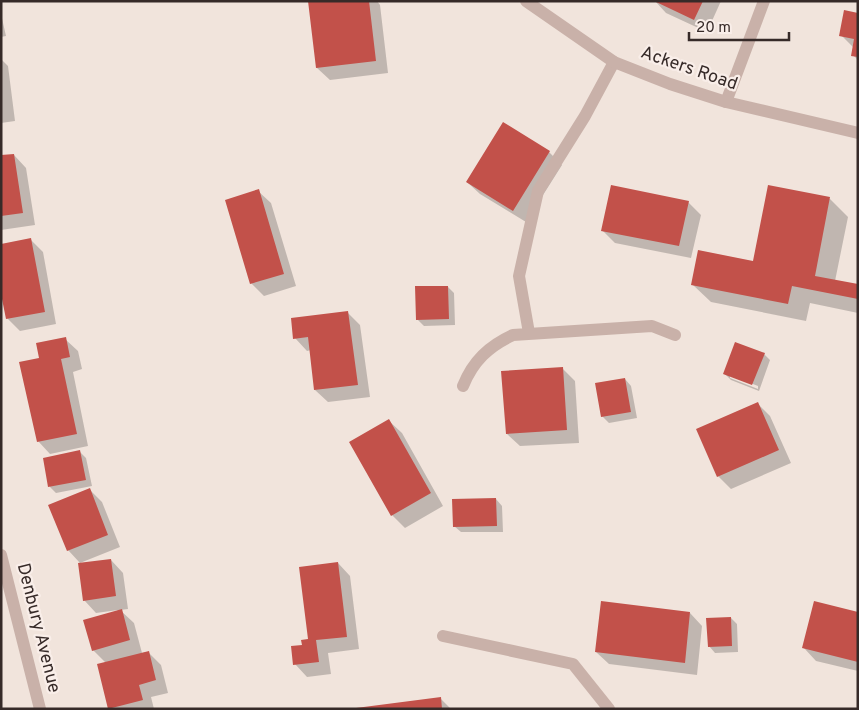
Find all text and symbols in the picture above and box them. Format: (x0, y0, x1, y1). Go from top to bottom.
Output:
scale bar (689, 10, 789, 42)
text: 20 m (696, 19, 731, 38)
street label: Ackers Road (637, 42, 741, 96)
street label: Denbury Avenue (11, 561, 65, 695)

